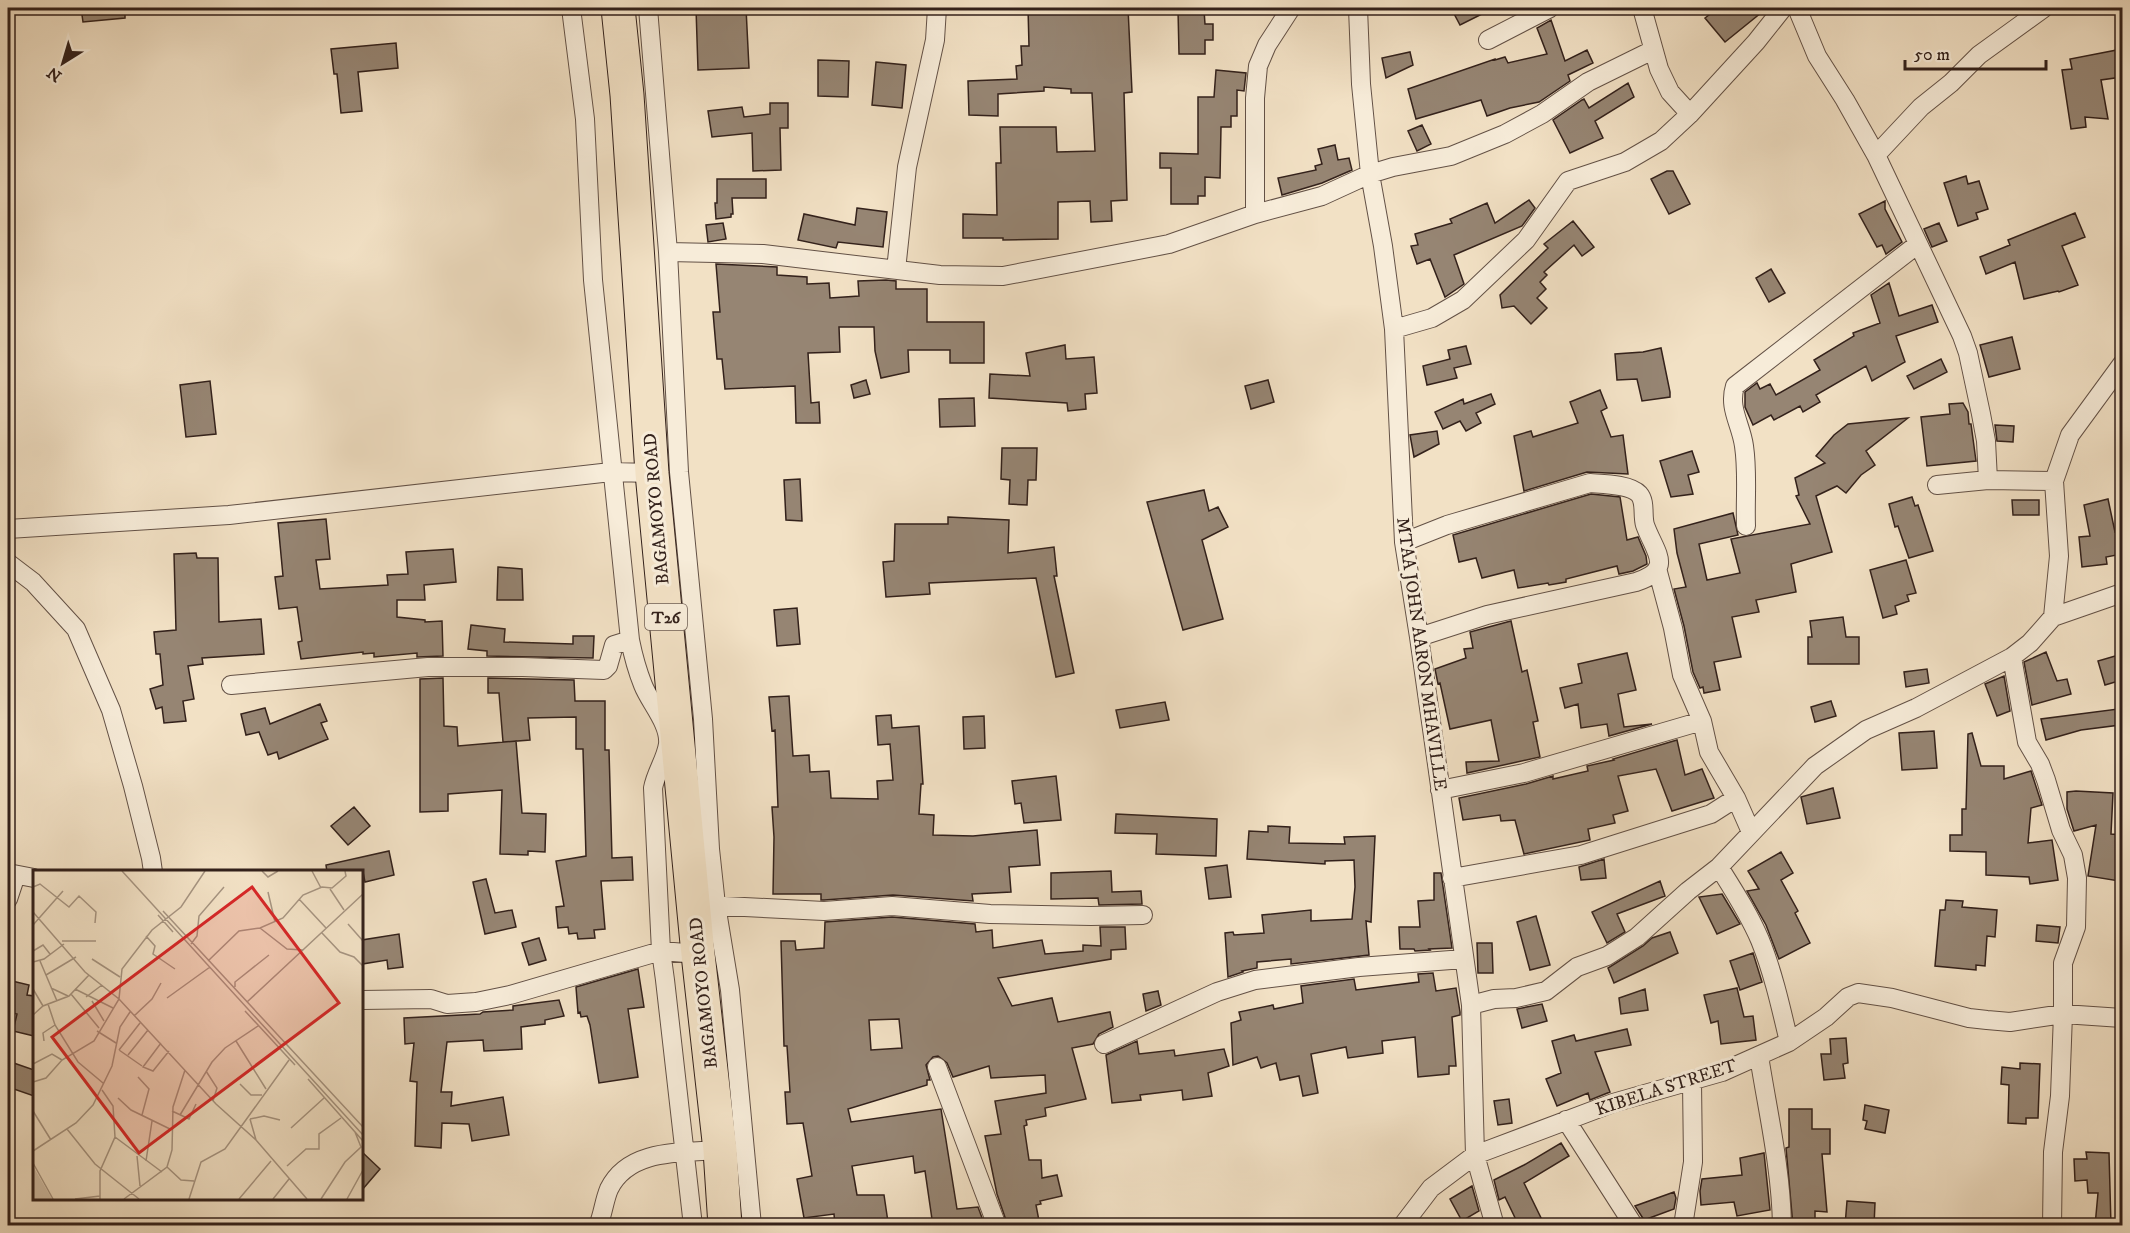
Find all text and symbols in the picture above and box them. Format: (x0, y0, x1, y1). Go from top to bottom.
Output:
north arrow (33, 33, 93, 93)
scale bar (1905, 33, 2046, 71)
text: 50 m (1914, 44, 1950, 66)
text: N (43, 62, 66, 86)
street label: BAGAMOYO ROAD (639, 432, 675, 586)
street label: MTAA JOHN AARON MHAVILLE (1391, 516, 1451, 792)
road number: T26 (645, 604, 687, 630)
inset map (33, 870, 363, 1200)
street label: BAGAMOYO ROAD (685, 916, 723, 1070)
street label: KIBELA STREET (1593, 1055, 1740, 1121)

